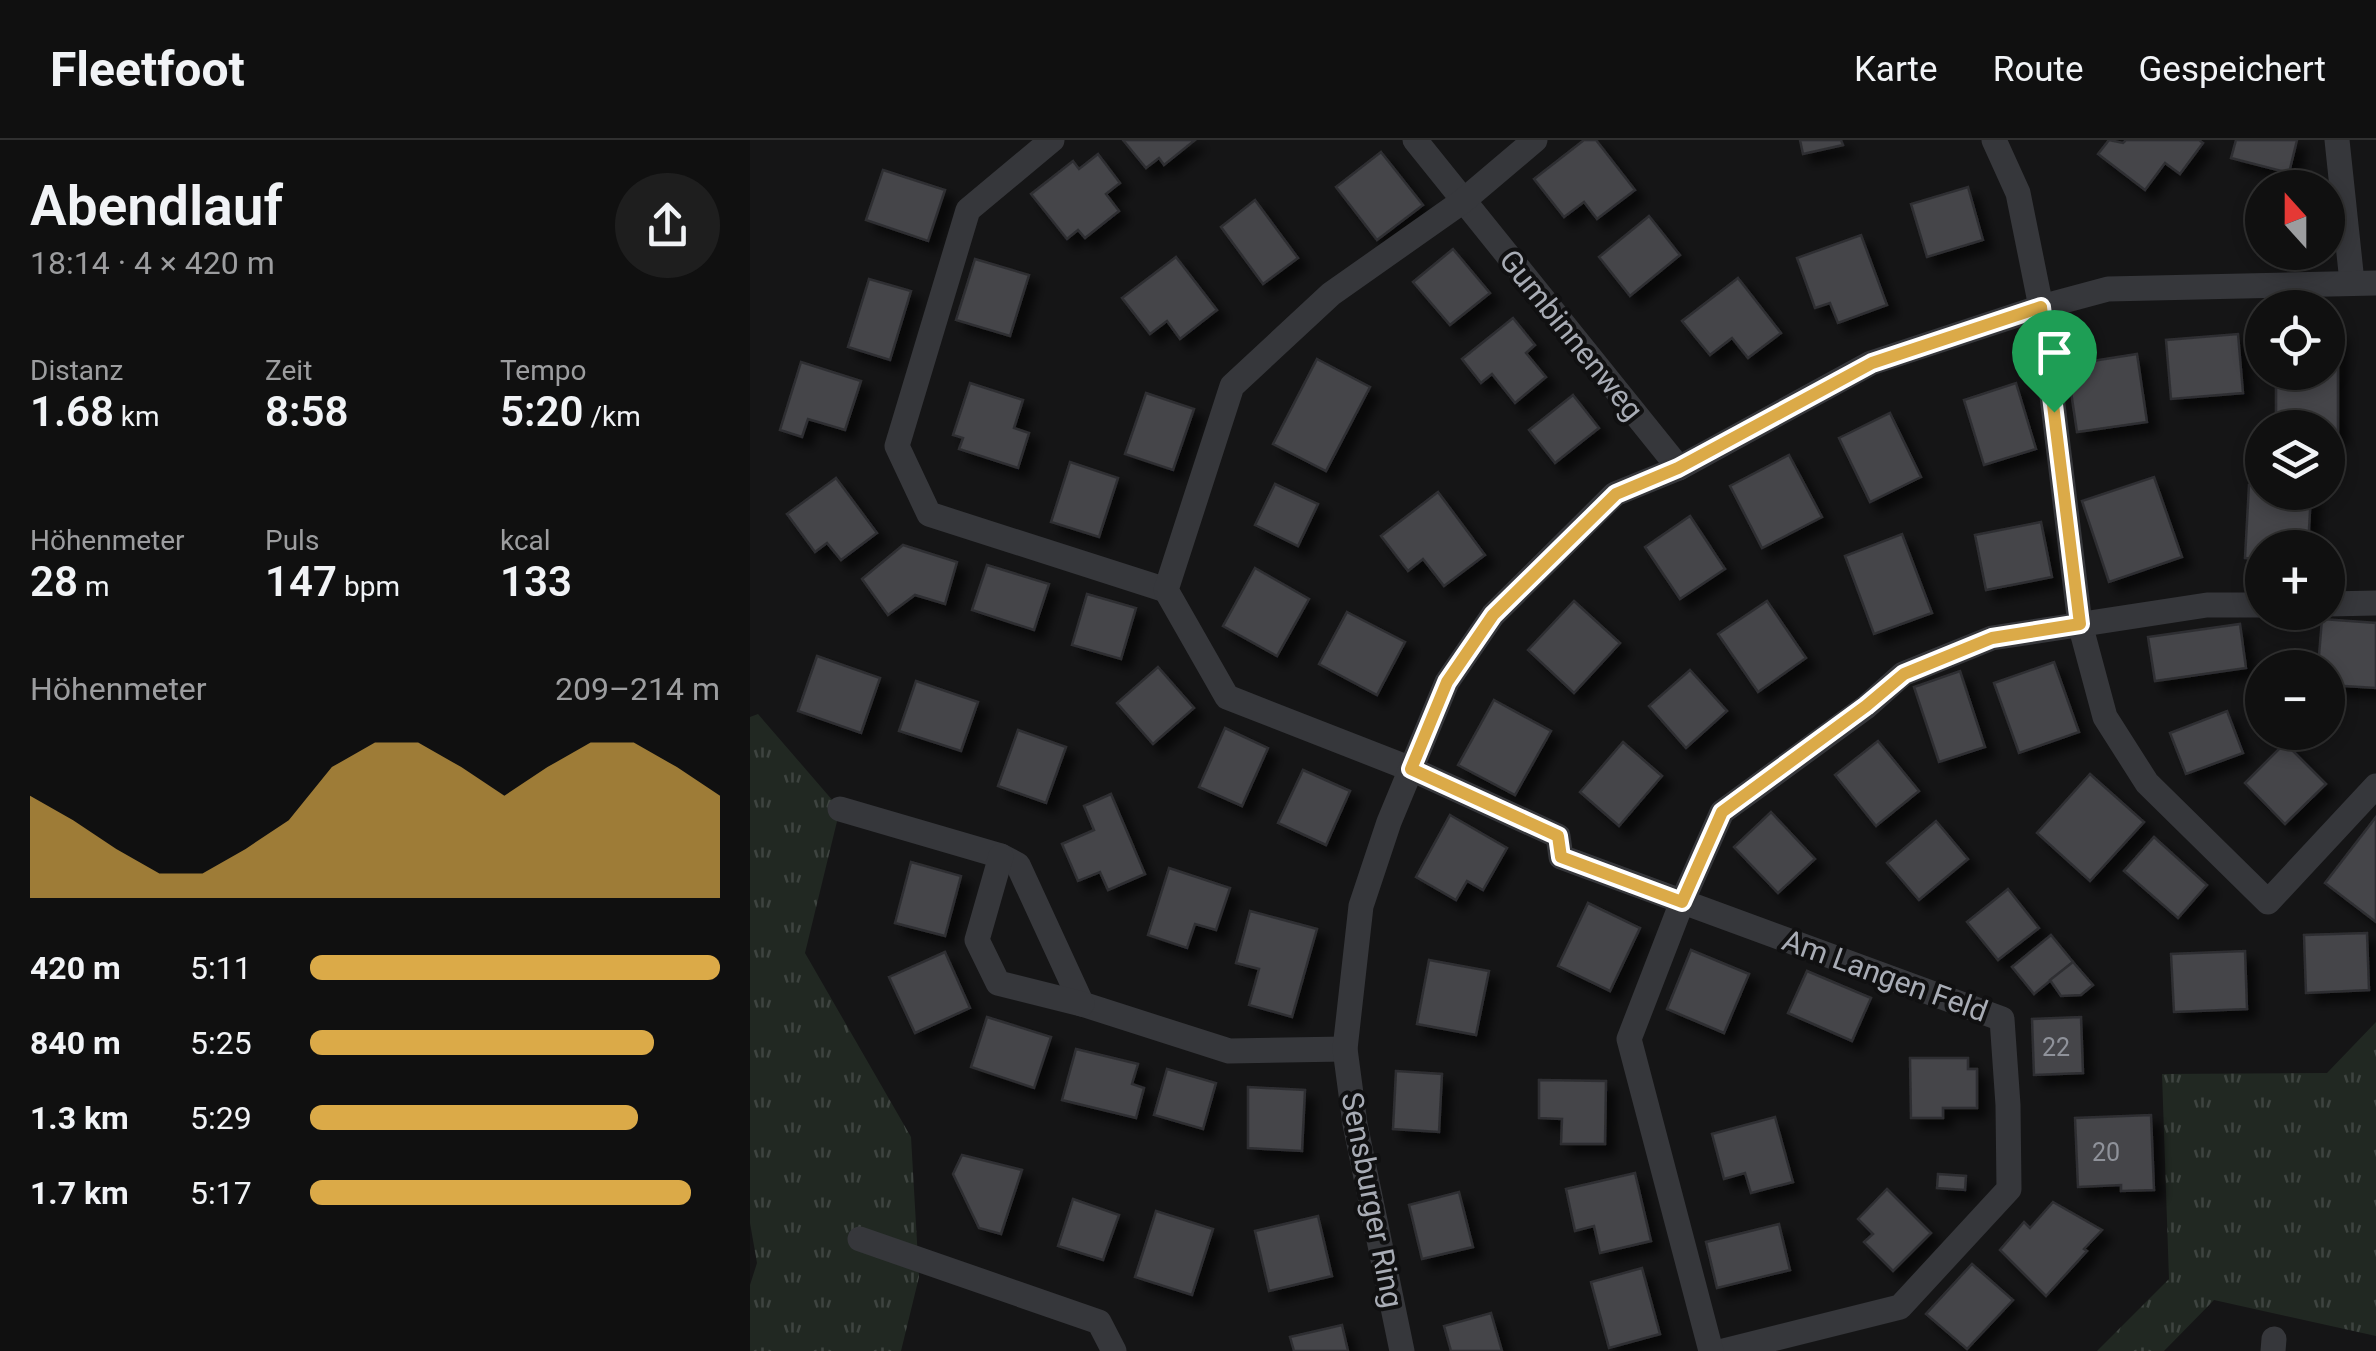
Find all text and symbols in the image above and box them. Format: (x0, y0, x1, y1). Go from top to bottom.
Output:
text: Fleetfoot (50, 41, 245, 98)
text: Karte (1854, 49, 1938, 90)
text: Route (1993, 49, 2083, 90)
text: Gespeichert (2138, 49, 2326, 90)
north arrow (2245, 170, 2345, 270)
map controls (2245, 170, 2345, 750)
button: share (615, 173, 720, 278)
text: Abendlauf (30, 174, 283, 238)
street label: Gumbinnenweg (1492, 243, 1651, 427)
text: 18:14 · 4 × 420 m (30, 244, 275, 282)
button: locate (2245, 290, 2345, 390)
pin (2012, 310, 2097, 413)
icon: arrive (2027, 325, 2082, 380)
text: Distanz (30, 354, 123, 387)
text: Zeit (265, 354, 312, 387)
text: Tempo (500, 354, 586, 387)
text: 1.68 (30, 387, 114, 436)
text: 8:58 (265, 387, 348, 436)
text: 5:20 (500, 387, 583, 436)
text: km (114, 400, 160, 433)
text: /km (583, 400, 641, 433)
button: layers (2245, 410, 2345, 510)
text: Höhenmeter (30, 524, 185, 557)
text: Puls (265, 524, 319, 557)
text: kcal (500, 524, 551, 557)
button: + (2245, 530, 2345, 630)
text: 28 (30, 557, 78, 606)
text: 147 (265, 557, 337, 606)
text: 133 (500, 557, 572, 606)
text: m (78, 570, 110, 603)
text: bpm (337, 570, 400, 603)
button: − (2245, 650, 2345, 750)
text: Höhenmeter (30, 670, 207, 708)
text: 209–214 m (555, 670, 720, 708)
street label: Am Langen Feld (1778, 922, 1992, 1029)
text: 420 m (30, 949, 121, 987)
text: 5:11 (190, 949, 252, 987)
text: 840 m (30, 1024, 121, 1062)
text: 5:25 (190, 1024, 252, 1062)
house number: 22 (2042, 1033, 2070, 1062)
street label: Sensburger Ring (1334, 1089, 1411, 1311)
text: 1.3 km (30, 1099, 129, 1137)
text: 5:29 (190, 1099, 252, 1137)
house number: 20 (2092, 1138, 2120, 1167)
text: 1.7 km (30, 1174, 129, 1212)
text: 5:17 (190, 1174, 252, 1212)

